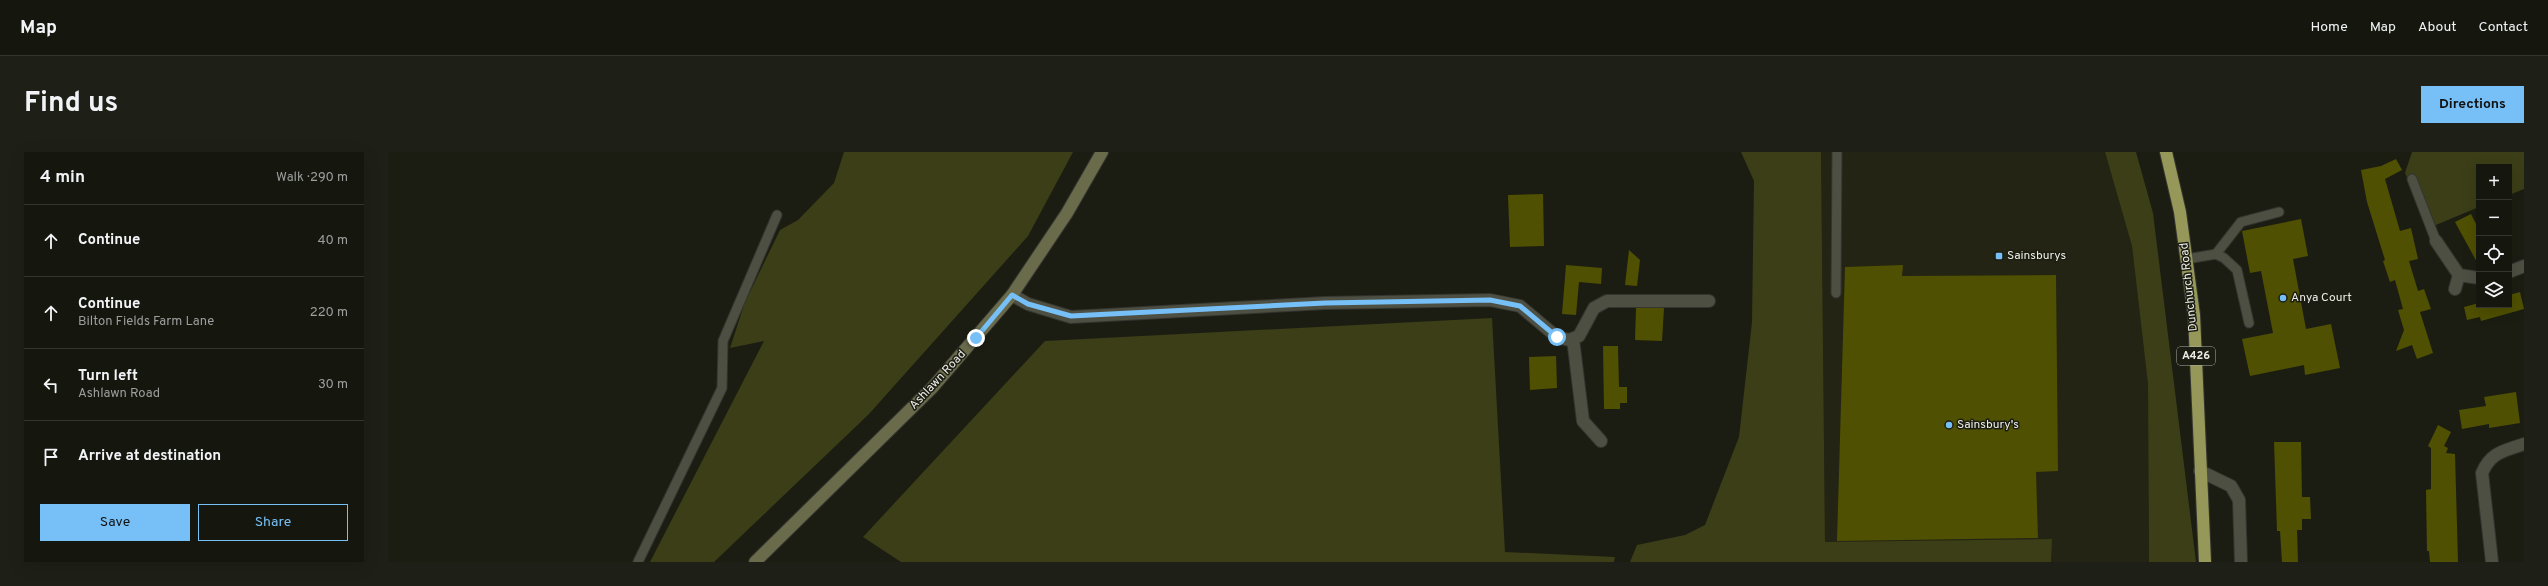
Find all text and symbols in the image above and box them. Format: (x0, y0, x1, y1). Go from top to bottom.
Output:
text: Map (20, 16, 57, 40)
text: Home (2311, 19, 2348, 36)
text: Map (2370, 19, 2396, 36)
text: About (2418, 19, 2457, 36)
text: Contact (2479, 19, 2528, 36)
text: Find us (24, 86, 118, 122)
button: Directions (2421, 86, 2524, 123)
map controls (2476, 164, 2512, 308)
button: + (2476, 164, 2512, 200)
text: 4 min (40, 167, 85, 189)
text: Walk · 290 m (276, 170, 348, 186)
button: − (2476, 200, 2512, 236)
icon: ahead (40, 230, 62, 252)
text: Continue (78, 231, 140, 250)
text: 40 m (318, 233, 348, 249)
button: locate (2476, 236, 2512, 272)
street label: Dunchurch Road (2176, 242, 2202, 332)
place label: Sainsburys (2007, 248, 2066, 264)
marker: Sainsburys (1994, 251, 2004, 261)
button: layers (2476, 272, 2512, 308)
place label: Anya Court (2291, 290, 2352, 306)
marker: Anya Court (2278, 293, 2288, 303)
text: Continue (78, 295, 140, 314)
icon: ahead (40, 302, 62, 324)
text: 220 m (310, 305, 348, 321)
text: Bilton Fields Farm Lane (78, 314, 214, 330)
route start (1548, 328, 1566, 346)
route end (967, 329, 985, 347)
street label: Ashlawn Road (906, 347, 970, 413)
road number: A426 (2177, 347, 2215, 365)
text: Turn left (78, 367, 138, 386)
icon: left (40, 374, 62, 396)
text: 30 m (318, 377, 348, 393)
text: Ashlawn Road (78, 386, 160, 402)
place label: Sainsbury's (1957, 417, 2019, 433)
marker: Sainsbury's (1944, 420, 1954, 430)
icon: arrive (40, 446, 62, 468)
text: Arrive at destination (78, 447, 221, 466)
button: Save (40, 504, 190, 541)
button: Share (198, 504, 348, 541)

